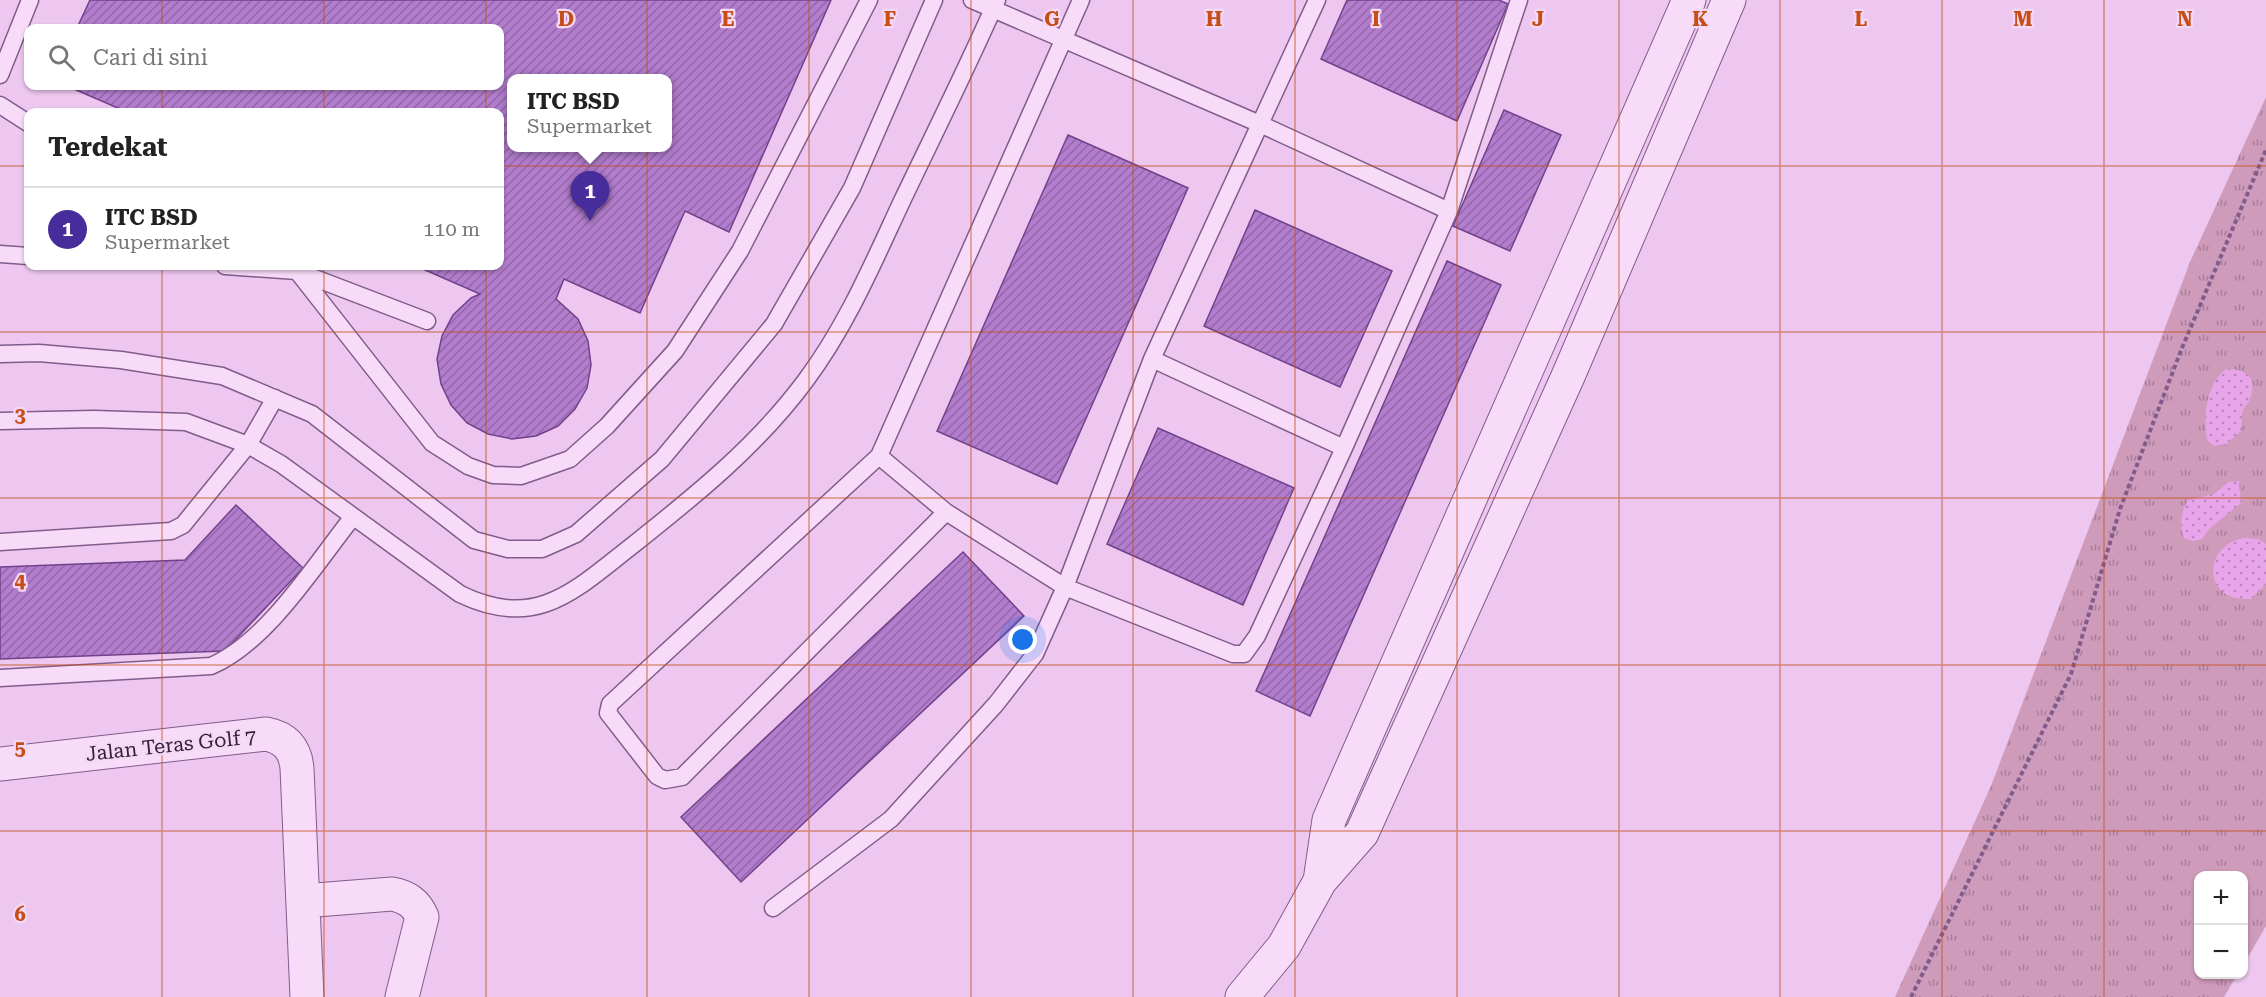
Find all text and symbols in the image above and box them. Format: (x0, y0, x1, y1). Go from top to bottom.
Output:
text: D (558, 7, 574, 31)
text: E (722, 7, 735, 31)
text: F (884, 7, 896, 31)
text: G (1044, 7, 1060, 31)
text: H (1206, 7, 1222, 31)
text: I (1372, 7, 1380, 31)
text: J (1532, 7, 1544, 31)
text: K (1692, 7, 1708, 31)
text: L (1855, 7, 1868, 31)
text: M (2013, 7, 2033, 31)
text: N (2177, 7, 2193, 31)
search box (24, 24, 504, 90)
icon: search (45, 41, 78, 74)
text: Cari di sini (93, 45, 208, 70)
popup (507, 74, 672, 152)
text: ITC BSD (527, 89, 620, 114)
text: Supermarket (527, 114, 652, 138)
text: Terdekat (48, 132, 168, 162)
pin: 1 (570, 172, 610, 221)
text: ITC BSD (105, 205, 198, 230)
text: 1 (62, 217, 73, 241)
text: 110 m (423, 217, 480, 241)
text: Supermarket (105, 230, 230, 254)
text: 3 (14, 403, 26, 427)
text: 4 (14, 569, 26, 593)
your location (1008, 625, 1037, 654)
street label: Jalan Teras Golf 7 (84, 724, 258, 766)
text: 5 (14, 736, 26, 760)
map controls (2194, 871, 2248, 979)
button: + (2194, 871, 2248, 925)
text: 6 (14, 902, 26, 926)
button: − (2194, 925, 2248, 979)

